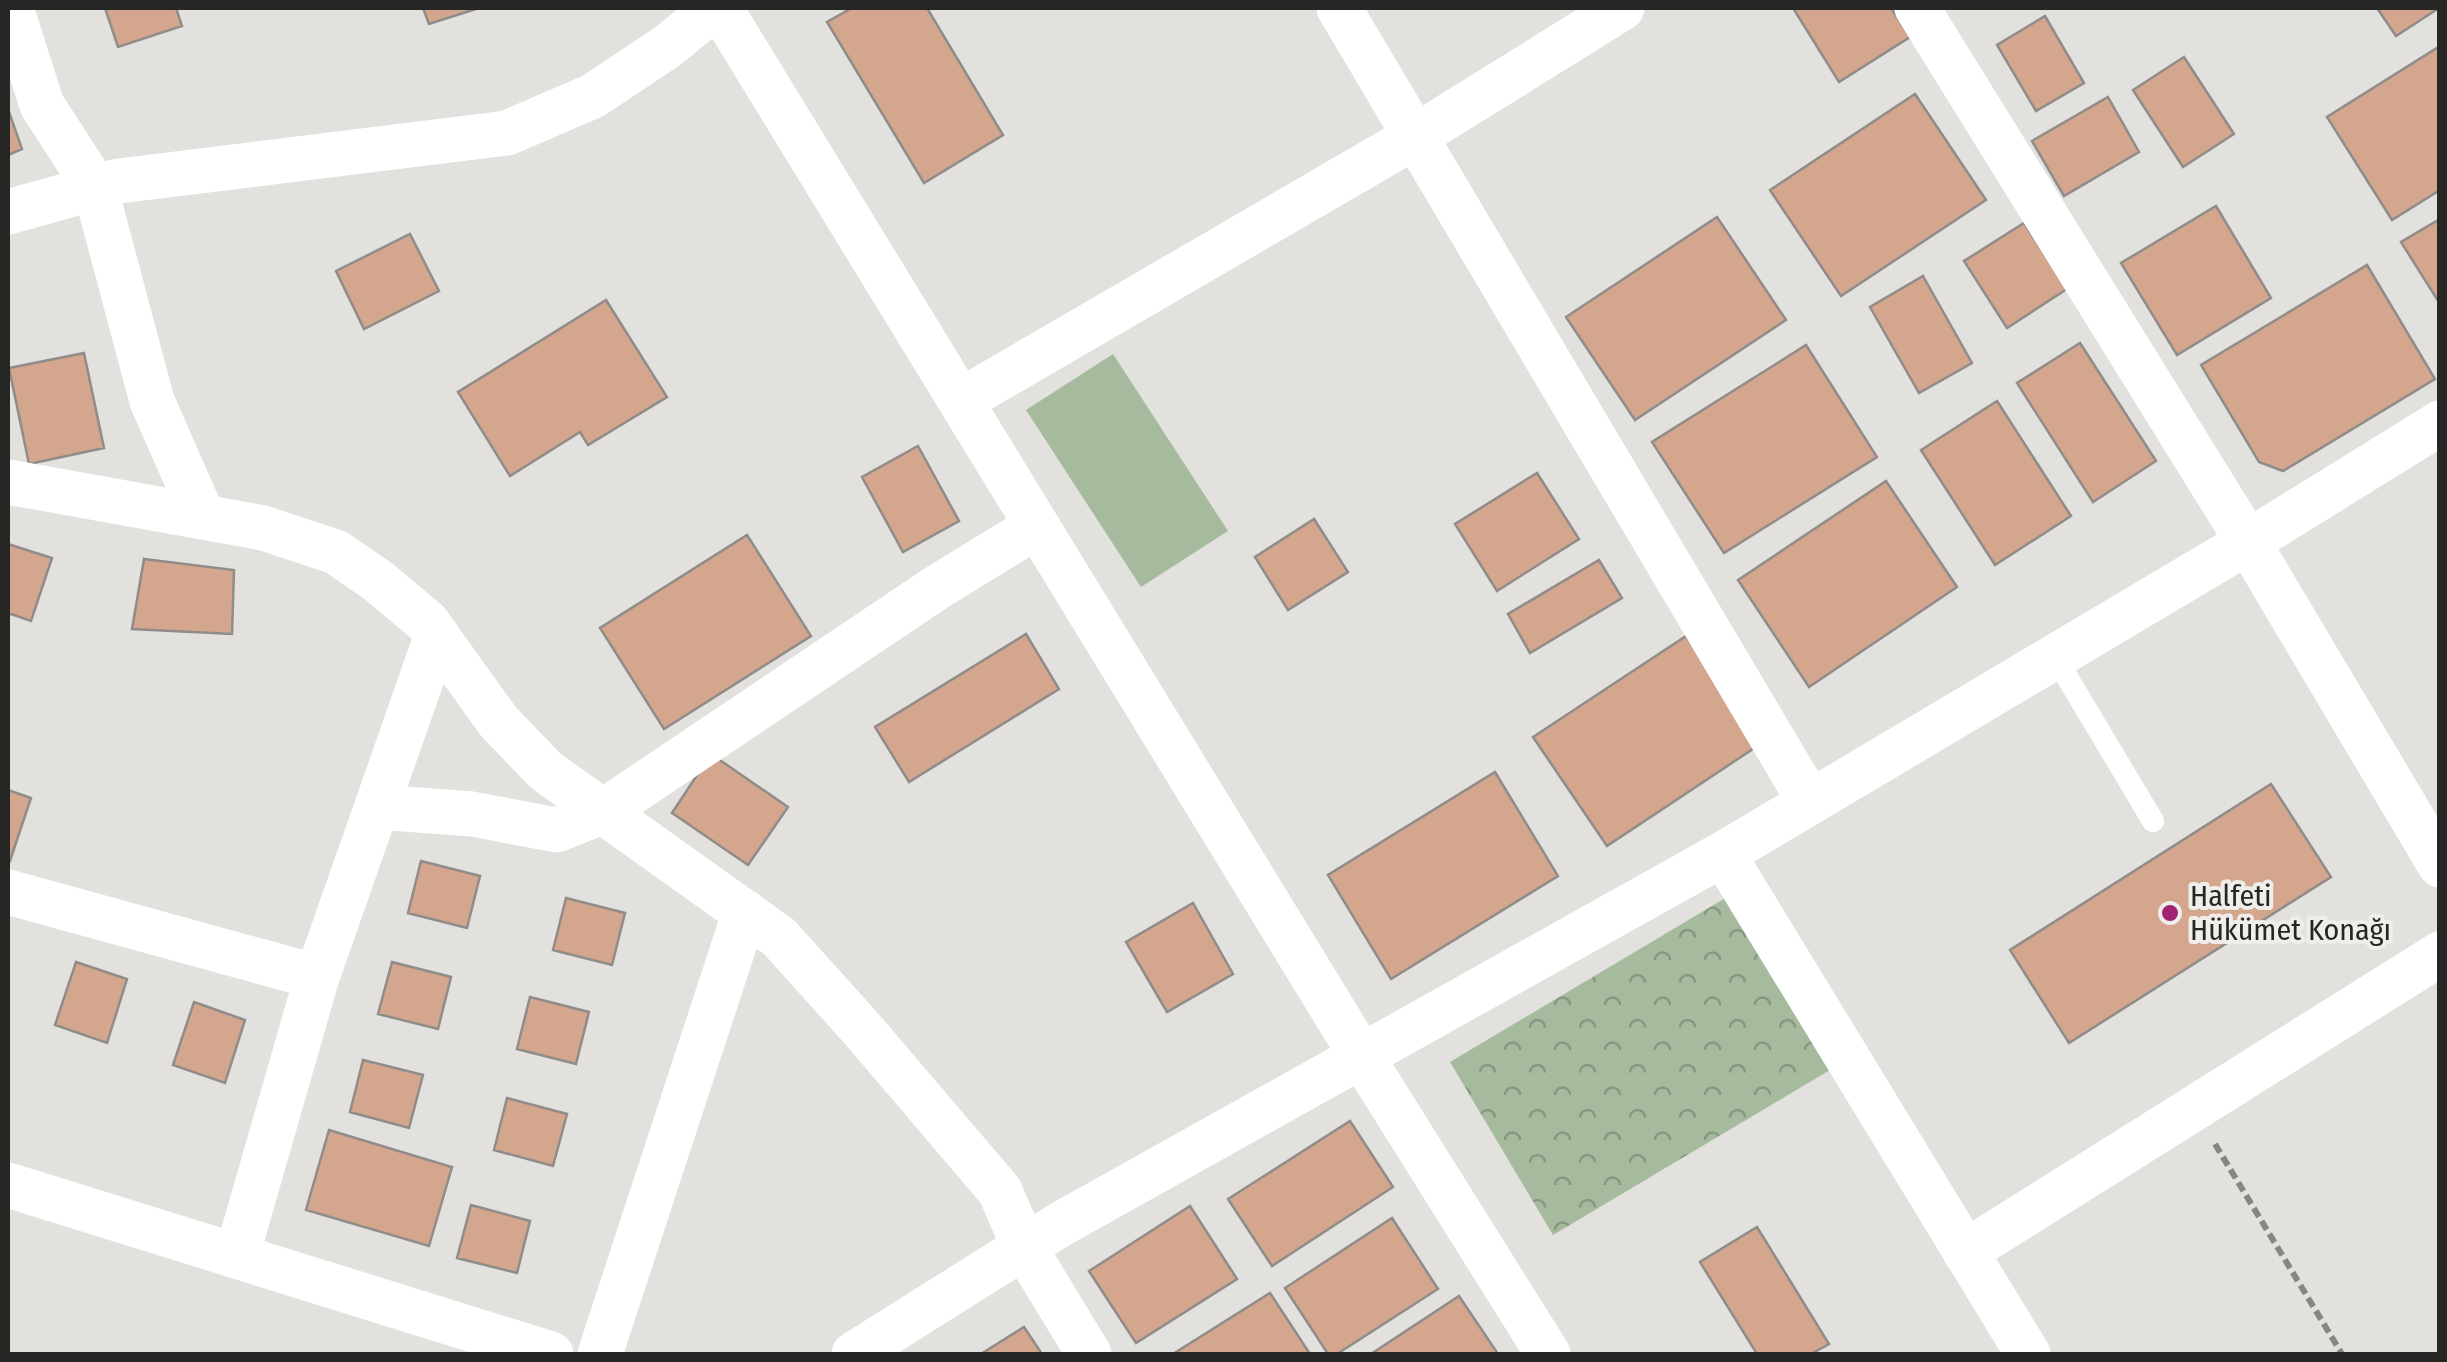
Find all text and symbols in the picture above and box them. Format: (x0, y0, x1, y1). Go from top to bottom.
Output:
place label: Halfeti Hükümet Konağı (2190, 878, 2391, 948)
marker: Halfeti Hükümet Konağı (2159, 902, 2181, 924)

